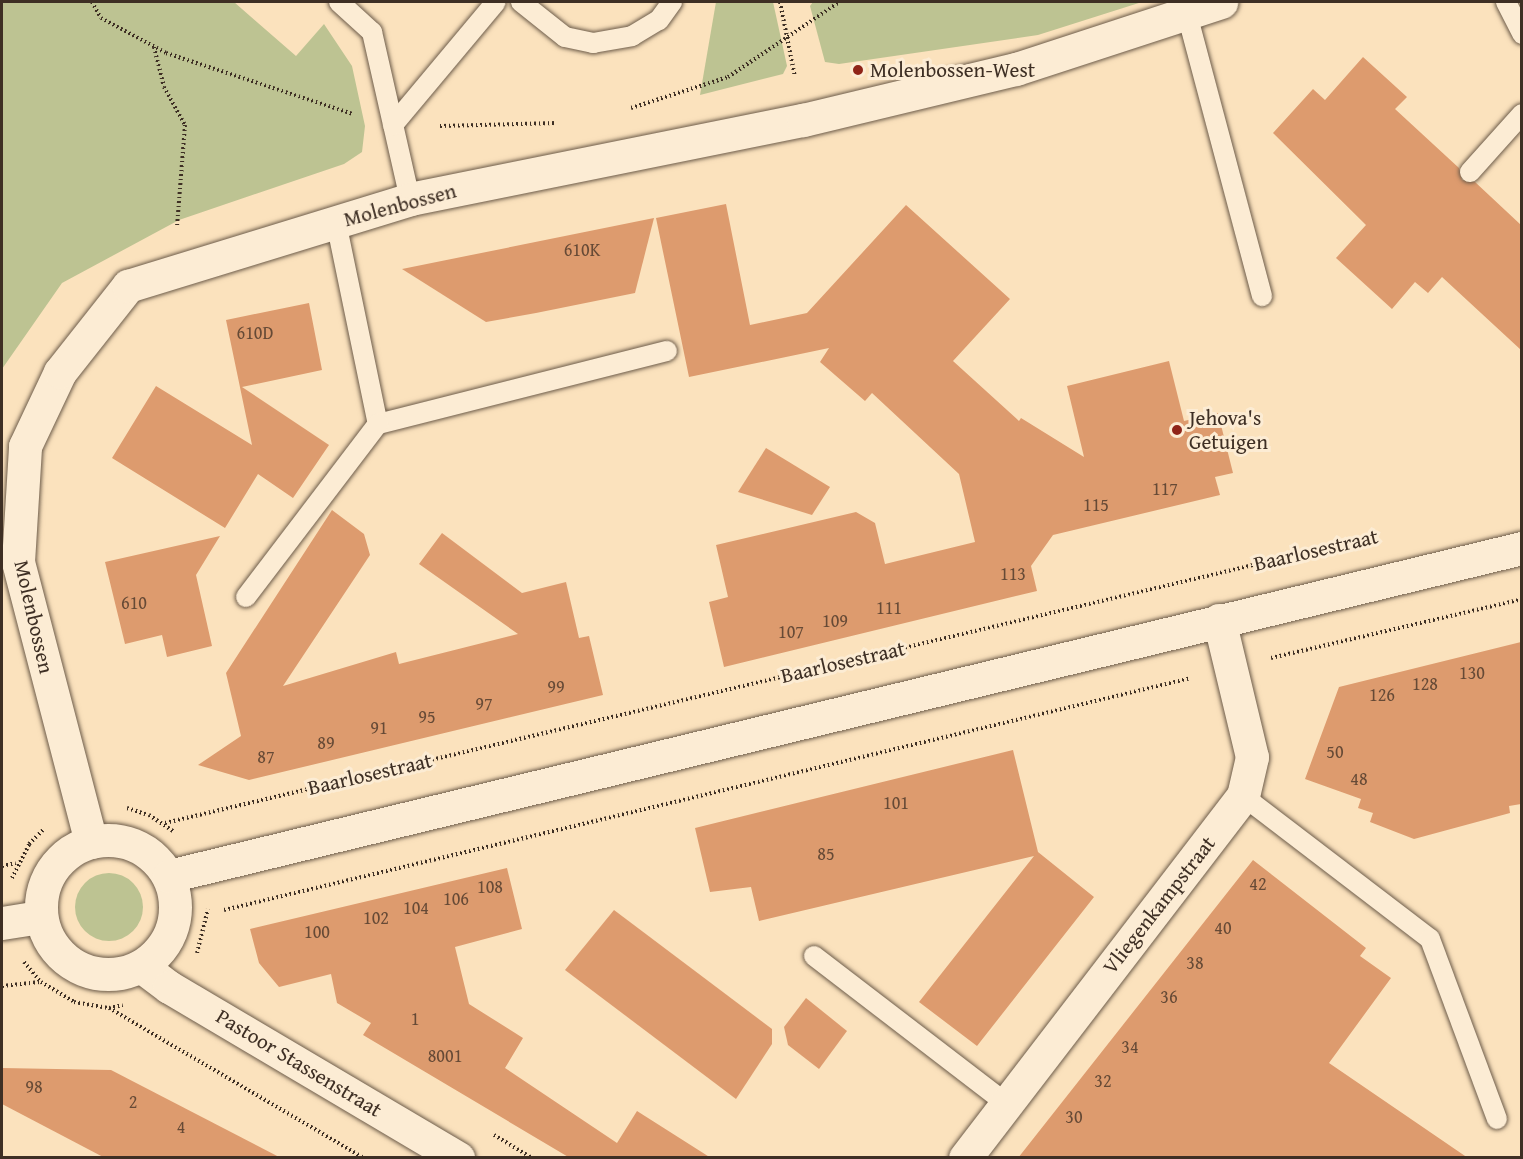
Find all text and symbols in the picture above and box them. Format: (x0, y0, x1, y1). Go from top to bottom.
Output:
place label: Molenbossen-West (870, 57, 1035, 83)
marker: Molenbossen-West (851, 63, 865, 77)
street label: Molenbossen (341, 178, 459, 232)
house number: 610K (564, 239, 600, 261)
house number: 610D (237, 322, 273, 344)
place label: Jehova's Getuigen (1189, 405, 1268, 455)
marker: Jehova's Getuigen (1170, 423, 1184, 437)
house number: 117 (1152, 478, 1178, 500)
house number: 115 (1083, 494, 1109, 516)
street label: Baarlosestraat (1251, 523, 1381, 577)
street label: Molenbossen (9, 558, 59, 676)
house number: 113 (1000, 563, 1026, 585)
house number: 610 (121, 592, 147, 614)
house number: 111 (876, 597, 902, 619)
house number: 109 (822, 610, 848, 632)
house number: 107 (778, 621, 804, 643)
street label: Baarlosestraat (778, 635, 908, 689)
house number: 130 (1459, 662, 1485, 684)
house number: 128 (1412, 673, 1438, 695)
house number: 99 (547, 676, 565, 698)
house number: 126 (1369, 684, 1395, 706)
house number: 97 (475, 693, 493, 715)
house number: 95 (418, 706, 436, 728)
house number: 91 (370, 717, 388, 739)
house number: 89 (317, 732, 335, 754)
house number: 50 (1326, 741, 1344, 763)
house number: 87 (257, 746, 275, 768)
street label: Baarlosestraat (305, 747, 435, 801)
house number: 48 (1350, 768, 1368, 790)
house number: 101 (883, 792, 909, 814)
street label: Vliegenkampstraat (1097, 831, 1221, 979)
house number: 85 (817, 843, 835, 865)
house number: 42 (1249, 873, 1267, 895)
house number: 108 (477, 876, 503, 898)
house number: 106 (443, 888, 469, 910)
house number: 104 (403, 897, 429, 919)
house number: 102 (363, 907, 389, 929)
house number: 40 (1214, 917, 1232, 939)
house number: 100 (304, 921, 330, 943)
house number: 38 (1186, 952, 1204, 974)
house number: 36 (1160, 986, 1178, 1008)
street label: Pastoor Stassenstraat (211, 1004, 387, 1122)
house number: 1 (411, 1008, 419, 1030)
house number: 34 (1121, 1036, 1139, 1058)
house number: 8001 (428, 1045, 462, 1067)
house number: 32 (1094, 1070, 1112, 1092)
house number: 98 (25, 1076, 43, 1098)
house number: 2 (129, 1091, 137, 1113)
house number: 30 (1065, 1106, 1083, 1128)
house number: 4 (177, 1116, 185, 1138)

